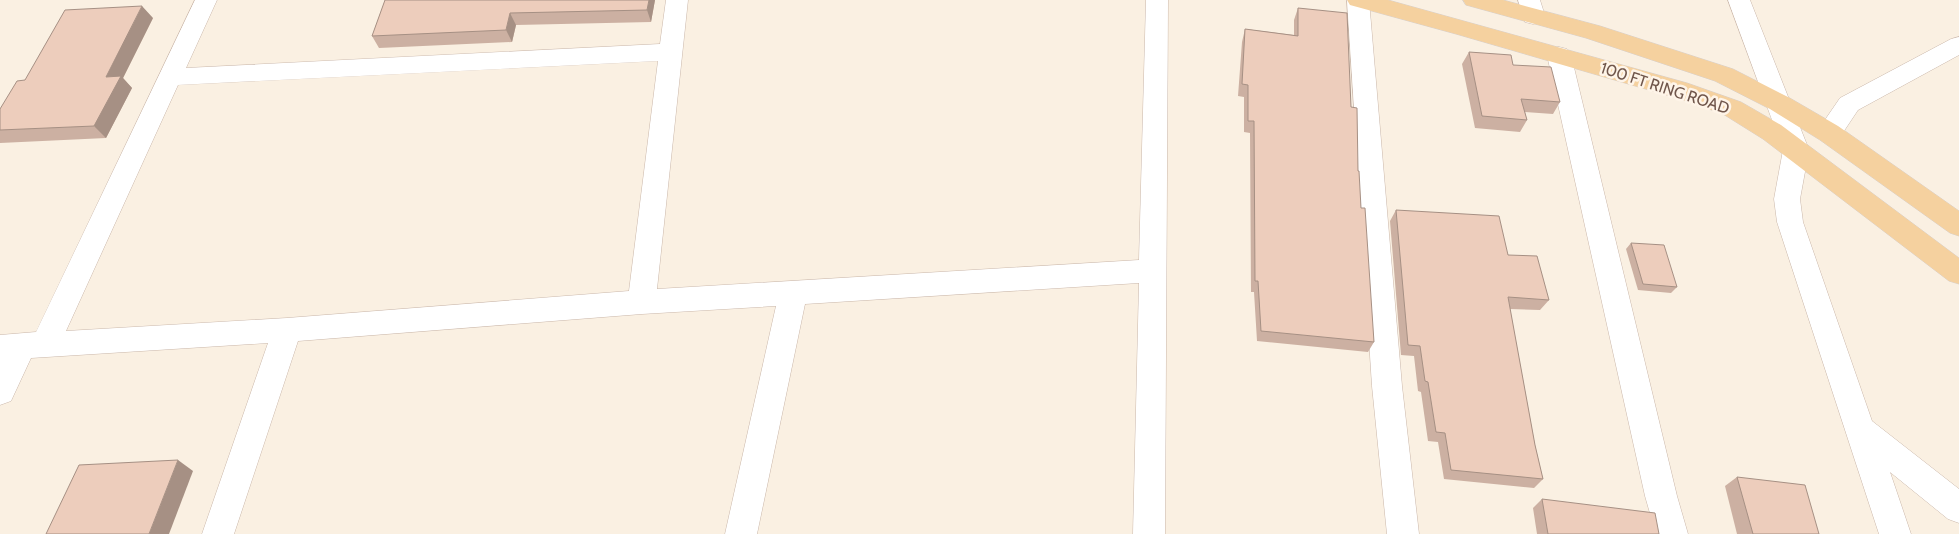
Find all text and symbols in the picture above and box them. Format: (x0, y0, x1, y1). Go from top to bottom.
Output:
street label: 100 FT RING ROAD (1598, 58, 1732, 118)

